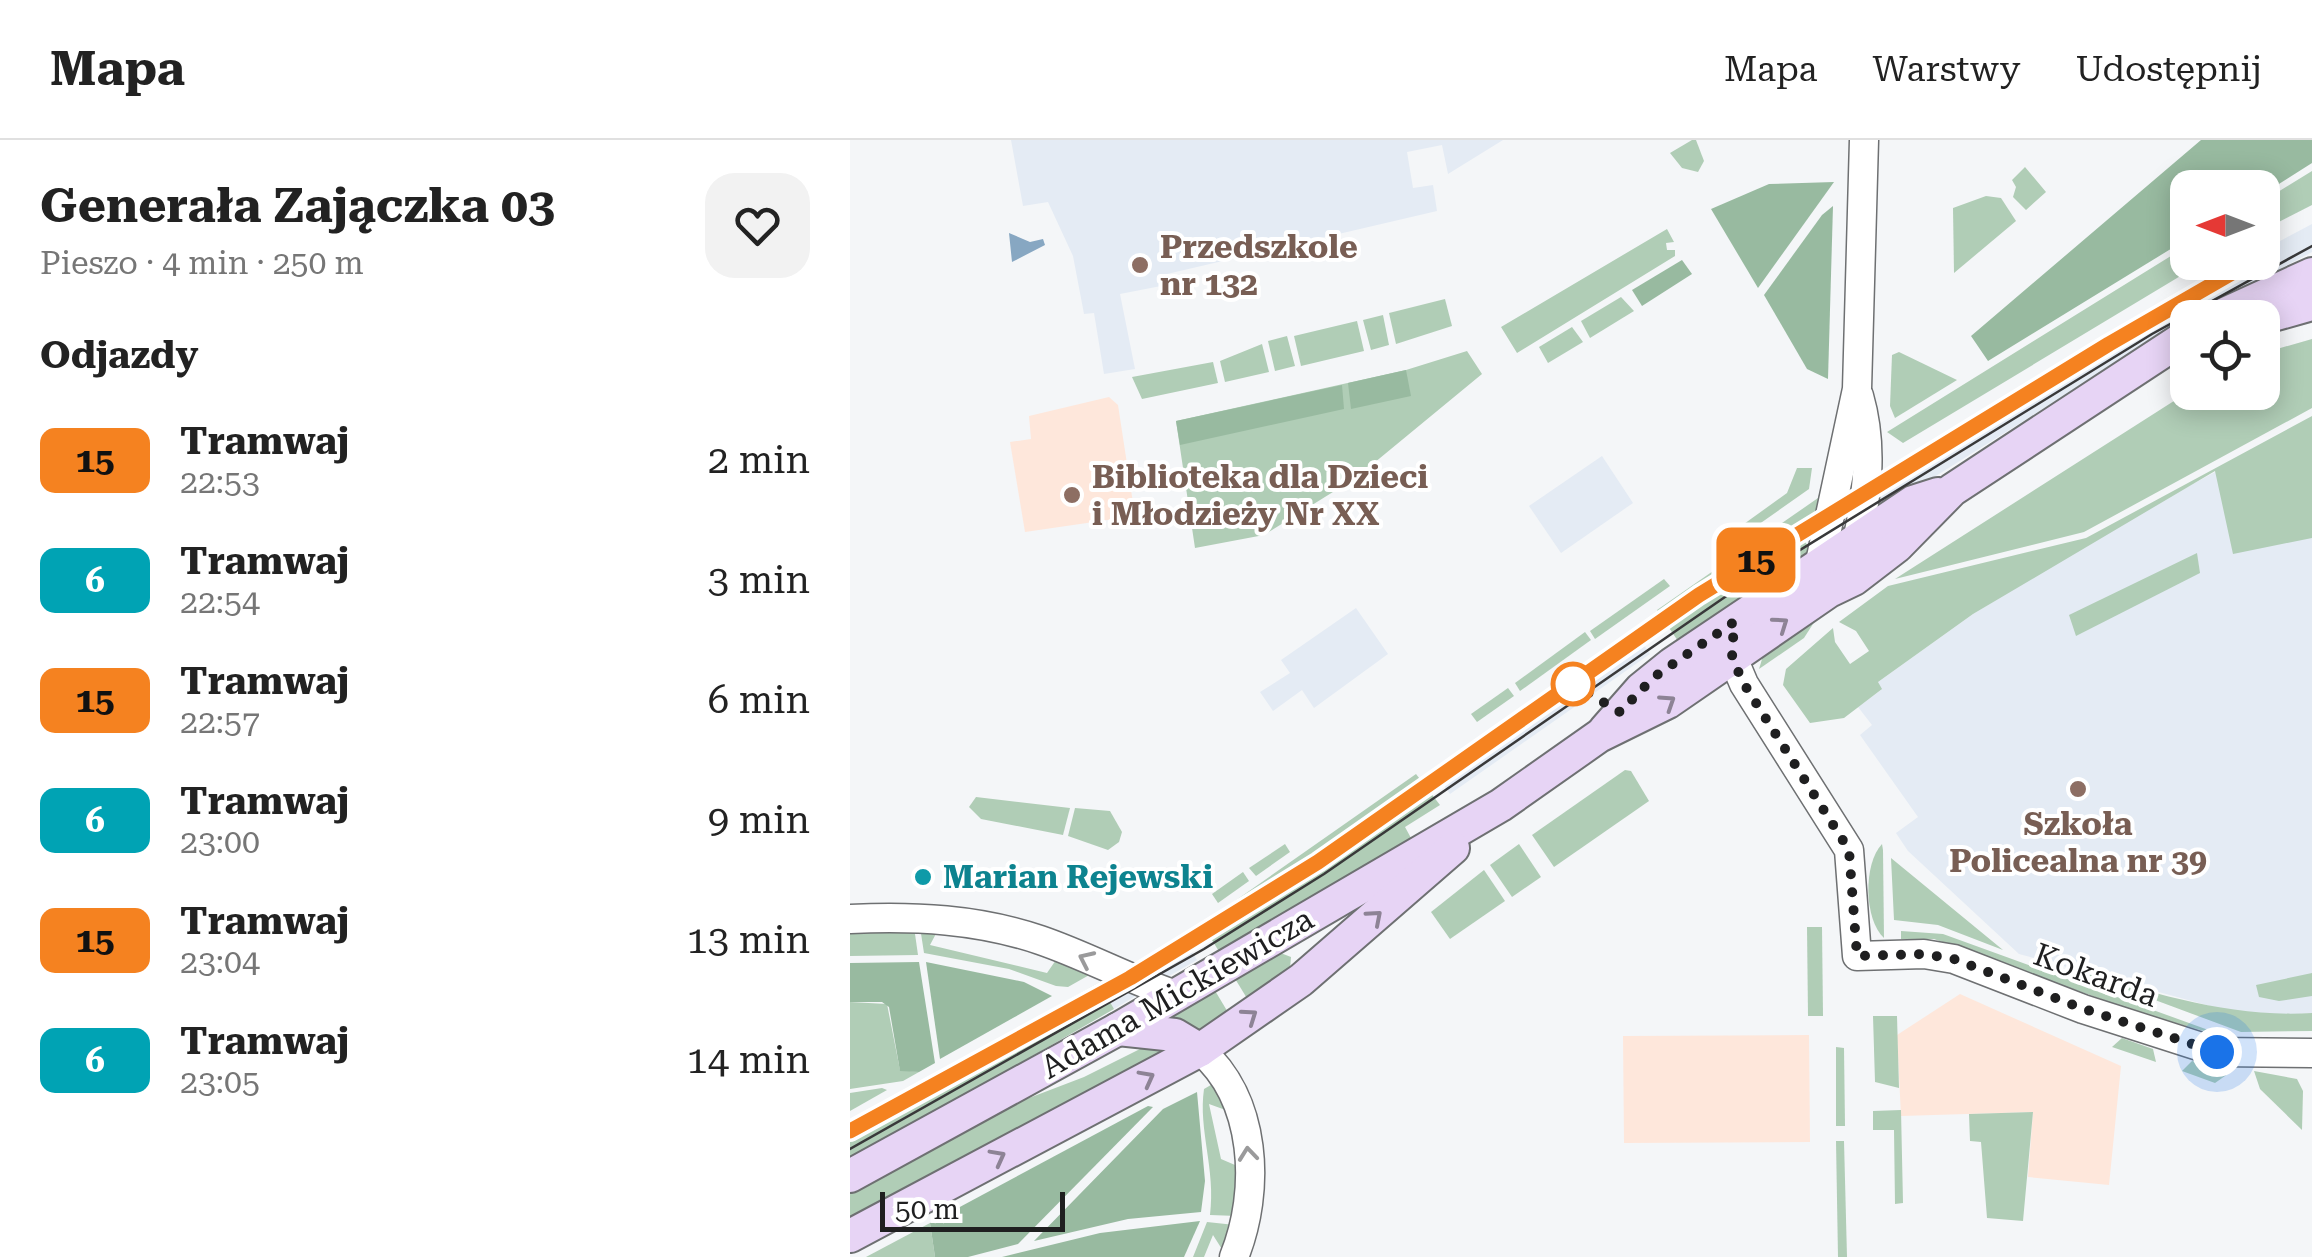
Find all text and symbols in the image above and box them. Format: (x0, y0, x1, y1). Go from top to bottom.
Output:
text: Mapa (50, 41, 185, 97)
text: Mapa (1724, 49, 1817, 90)
text: Warstwy (1872, 49, 2020, 90)
text: Udostępnij (2075, 49, 2262, 90)
north arrow (2170, 170, 2280, 280)
map controls (2170, 170, 2280, 410)
button: heart (705, 173, 810, 278)
text: Generała Zajączka 03 (40, 178, 555, 234)
place label: Przedszkole nr 132 (1160, 228, 1358, 303)
text: Pieszo · 4 min · 250 m (40, 244, 364, 282)
marker: Przedszkole nr 132 (1129, 254, 1151, 276)
button: locate (2170, 300, 2280, 410)
text: Odjazdy (40, 333, 198, 377)
text: Tramwaj (180, 419, 349, 463)
text: 2 min (708, 438, 810, 482)
text: 15 (75, 440, 115, 481)
place label: Biblioteka dla Dzieci i Młodzieży Nr XX (1092, 458, 1428, 533)
text: 22:53 (180, 463, 260, 501)
marker: Biblioteka dla Dzieci i Młodzieży Nr XX (1061, 484, 1083, 506)
line badge: 15 (1711, 528, 1801, 592)
text: Tramwaj (180, 539, 349, 583)
text: 15 (1736, 540, 1776, 581)
text: 3 min (708, 558, 810, 602)
text: 6 (85, 560, 105, 601)
text: 22:54 (180, 583, 260, 621)
one-way arrow (1769, 618, 1788, 636)
text: Tramwaj (180, 659, 349, 703)
unlabelled marker (1552, 663, 1594, 705)
text: 6 min (708, 678, 810, 722)
text: 15 (75, 680, 115, 721)
one-way arrow (1658, 695, 1676, 714)
text: 22:57 (180, 703, 260, 741)
marker: Szkoła Policealna nr 39 (2067, 778, 2089, 800)
text: Tramwaj (180, 779, 349, 823)
text: 9 min (708, 798, 810, 842)
text: 6 (85, 800, 105, 841)
place label: Szkoła Policealna nr 39 (1949, 805, 2207, 880)
text: 23:00 (180, 823, 260, 861)
place label: Marian Rejewski (943, 858, 1213, 896)
marker: Marian Rejewski (912, 866, 934, 888)
text: Tramwaj (180, 899, 349, 943)
street label: Adama Mickiewicza (1034, 900, 1320, 1086)
one-way arrow (1363, 911, 1382, 929)
text: 13 min (687, 918, 810, 962)
text: 15 (75, 920, 115, 961)
street label: Kokarda (2029, 935, 2163, 1015)
text: 23:04 (180, 943, 260, 981)
one-way arrow (1078, 951, 1096, 971)
one-way arrow (1240, 1009, 1258, 1028)
text: Tramwaj (180, 1019, 349, 1063)
your location (2192, 1027, 2242, 1077)
text: 14 min (687, 1038, 810, 1082)
text: 6 (85, 1040, 105, 1081)
text: 23:05 (180, 1063, 260, 1101)
one-way arrow (1136, 1071, 1154, 1090)
one-way arrow (1238, 1146, 1259, 1162)
one-way arrow (987, 1150, 1005, 1169)
scale bar (880, 1187, 1065, 1232)
text: 50 m (895, 1193, 959, 1226)

